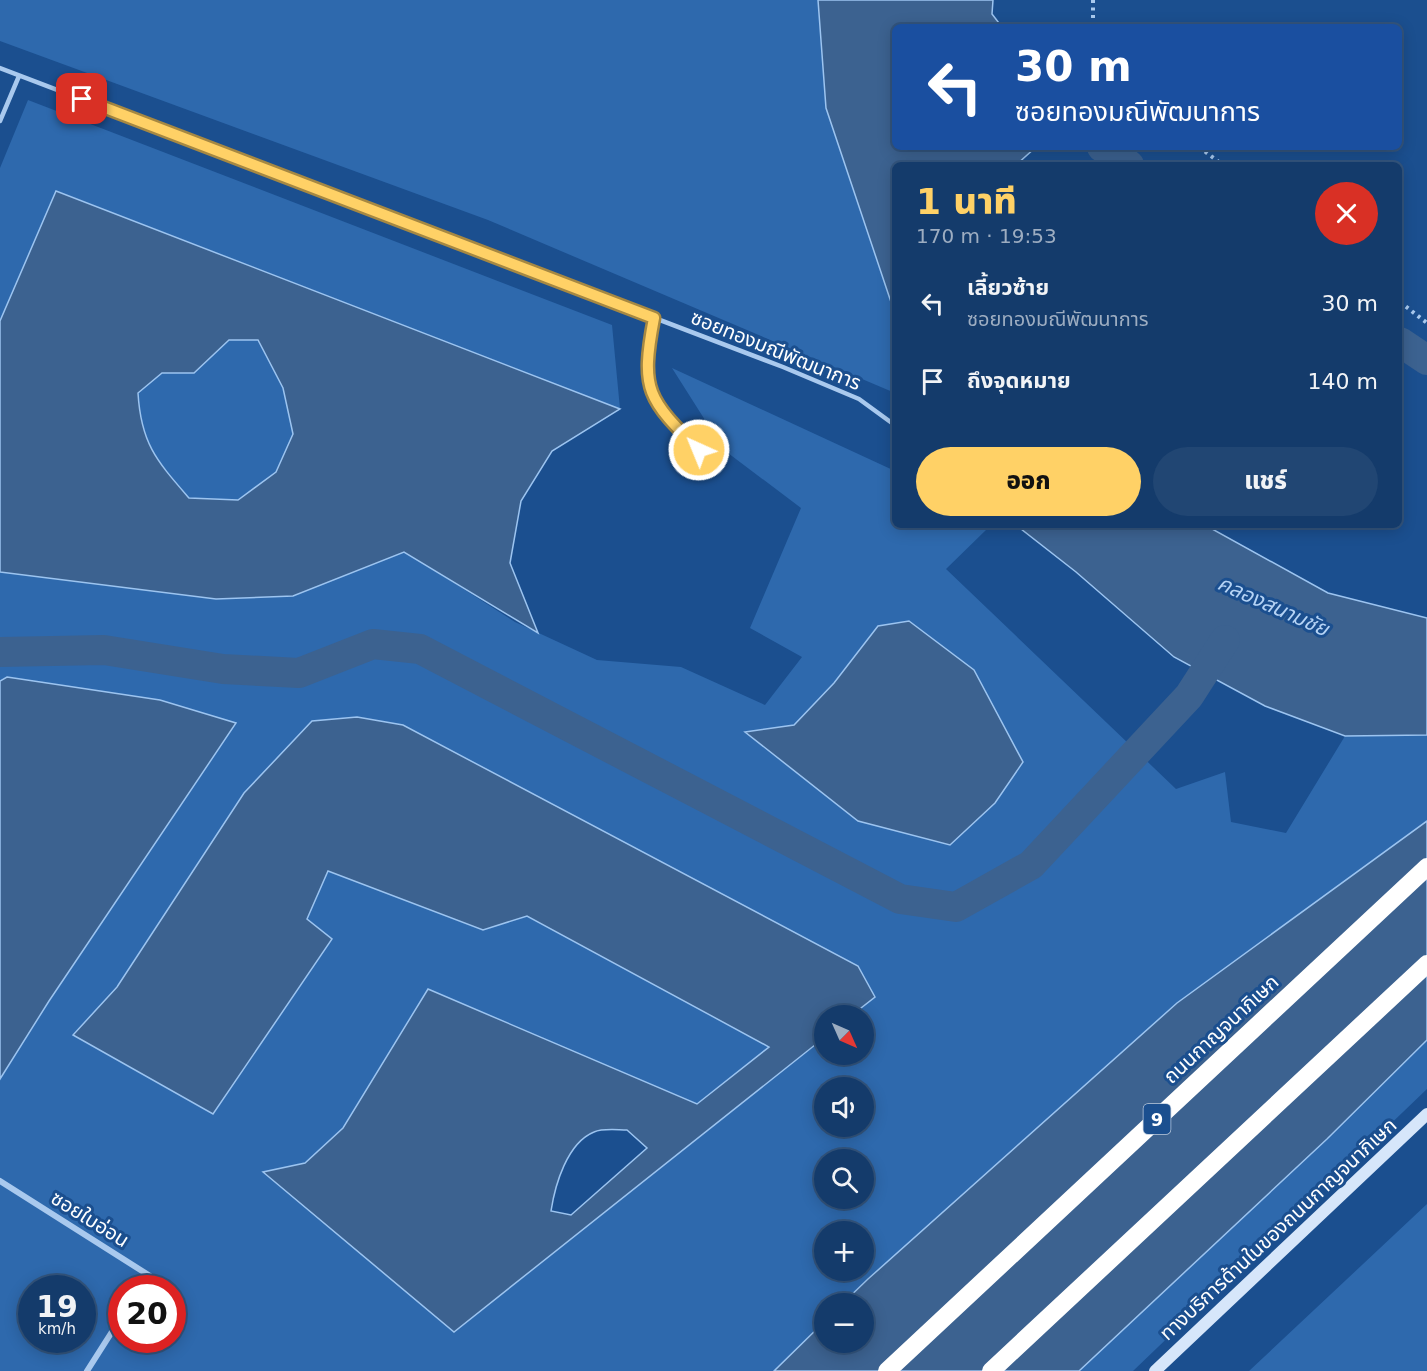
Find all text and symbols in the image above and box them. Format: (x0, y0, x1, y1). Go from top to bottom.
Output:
text: 30 m (1015, 42, 1132, 91)
icon: left (916, 48, 994, 126)
pin (56, 73, 107, 124)
icon: arrive (65, 82, 98, 115)
text: ซอยทองมณีพัฒนาการ (1015, 96, 1260, 127)
text: 1 นาที (916, 181, 1017, 222)
button: close (1315, 182, 1378, 245)
text: 170 m · 19:53 (916, 224, 1057, 248)
text: เลี้ยวซ้าย (967, 275, 1049, 300)
icon: left (916, 287, 949, 320)
text: 30 m (1322, 291, 1378, 316)
street label: ซอยทองมณีพัฒนาการ (687, 305, 865, 395)
text: ซอยทองมณีพัฒนาการ (967, 307, 1149, 331)
icon: arrive (916, 365, 949, 398)
text: ถึงจุดหมาย (967, 368, 1071, 393)
text: 140 m (1308, 369, 1378, 394)
position arrow (667, 418, 731, 482)
button: ออก (916, 447, 1141, 516)
button: แชร์ (1153, 447, 1378, 516)
water label: คลองสนามชัย (1214, 571, 1333, 642)
street label: ถนนกาญจนาภิเษก (1159, 970, 1283, 1088)
north arrow (814, 1005, 874, 1065)
map controls (814, 1005, 874, 1353)
button: sound (814, 1077, 874, 1137)
road number: 9 (1144, 1104, 1170, 1134)
street label: ทางบริการด้านในของถนนกาญจนาภิเษก (1155, 1113, 1401, 1345)
button: search (814, 1149, 874, 1209)
street label: ซอยใบอ่อน (47, 1186, 133, 1252)
button: + (814, 1221, 874, 1281)
speed limit sign: 20 (108, 1275, 186, 1353)
text: 19 (36, 1289, 78, 1324)
button: − (814, 1293, 874, 1353)
text: km/h (38, 1320, 76, 1338)

